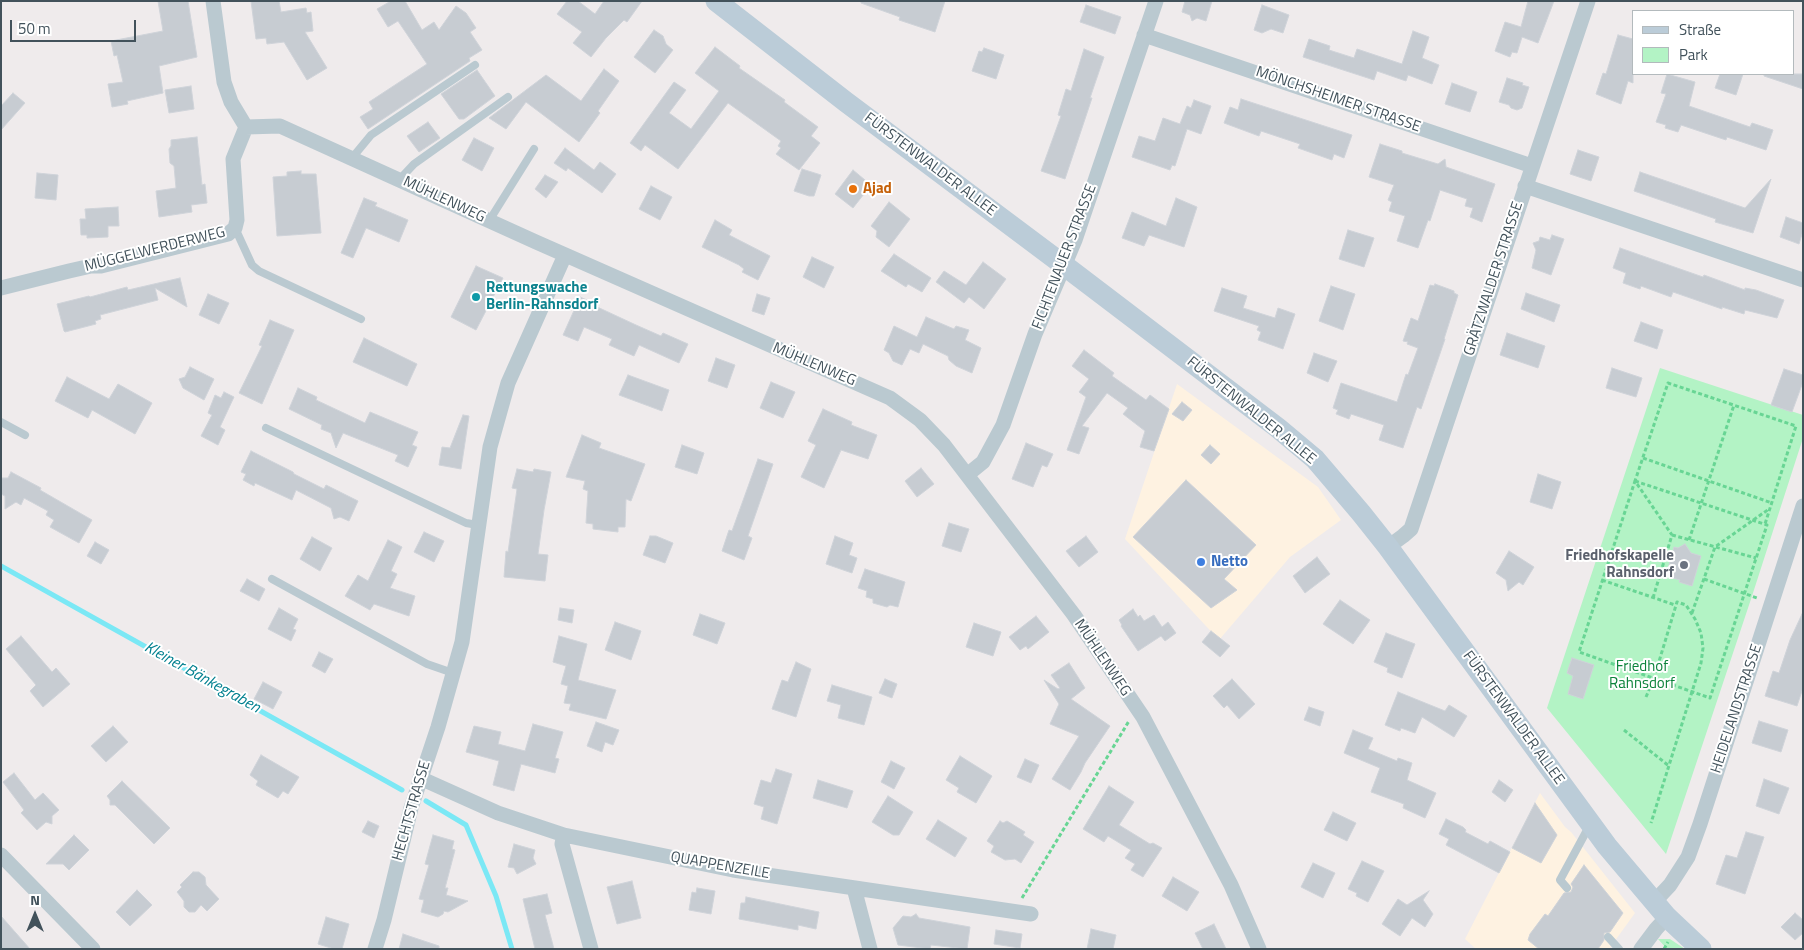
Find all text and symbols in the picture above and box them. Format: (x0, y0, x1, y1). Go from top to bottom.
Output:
scale bar (12, 10, 139, 42)
legend (1632, 10, 1794, 75)
text: 50 m (18, 17, 51, 40)
text: Straße (1679, 18, 1721, 41)
text: Park (1679, 43, 1708, 66)
street label: MÖNCHSHEIMER STRASSE (1253, 63, 1423, 137)
street label: FÜRSTENWALDER ALLEE (860, 109, 1000, 221)
street label: MÜHLENWEG (400, 173, 488, 227)
place label: Ajad (863, 180, 892, 198)
street label: FICHTENAUER STRASSE (1029, 182, 1101, 332)
marker: Ajad (847, 183, 859, 195)
street label: GRÄTZWALDER STRASSE (1461, 200, 1527, 358)
street label: MÜGGELWERDERWEG (83, 224, 227, 276)
place label: Rettungswache Berlin-Rahnsdorf (486, 279, 598, 314)
marker: Rettungswache Berlin-Rahnsdorf (470, 291, 482, 303)
street label: MÜHLENWEG (770, 339, 858, 391)
street label: FÜRSTENWALDER ALLEE (1183, 353, 1319, 469)
place label: Friedhofskapelle Rahnsdorf (1565, 547, 1674, 582)
place label: Netto (1211, 553, 1248, 571)
marker: Netto (1195, 556, 1207, 568)
marker: Friedhofskapelle Rahnsdorf (1678, 559, 1690, 571)
street label: MÜHLENWEG (1070, 616, 1134, 700)
water label: Kleiner Bänkegraben (141, 638, 263, 718)
street label: HEIDELANDSTRASSE (1708, 642, 1766, 776)
street label: FÜRSTENWALDER ALLEE (1458, 648, 1568, 788)
park label: Friedhof Rahnsdorf (1609, 658, 1675, 693)
street label: HECHTSTRASSE (389, 759, 435, 863)
street label: QUAPPENZEILE (669, 848, 771, 884)
text: N (30, 889, 40, 910)
north arrow (10, 890, 60, 940)

